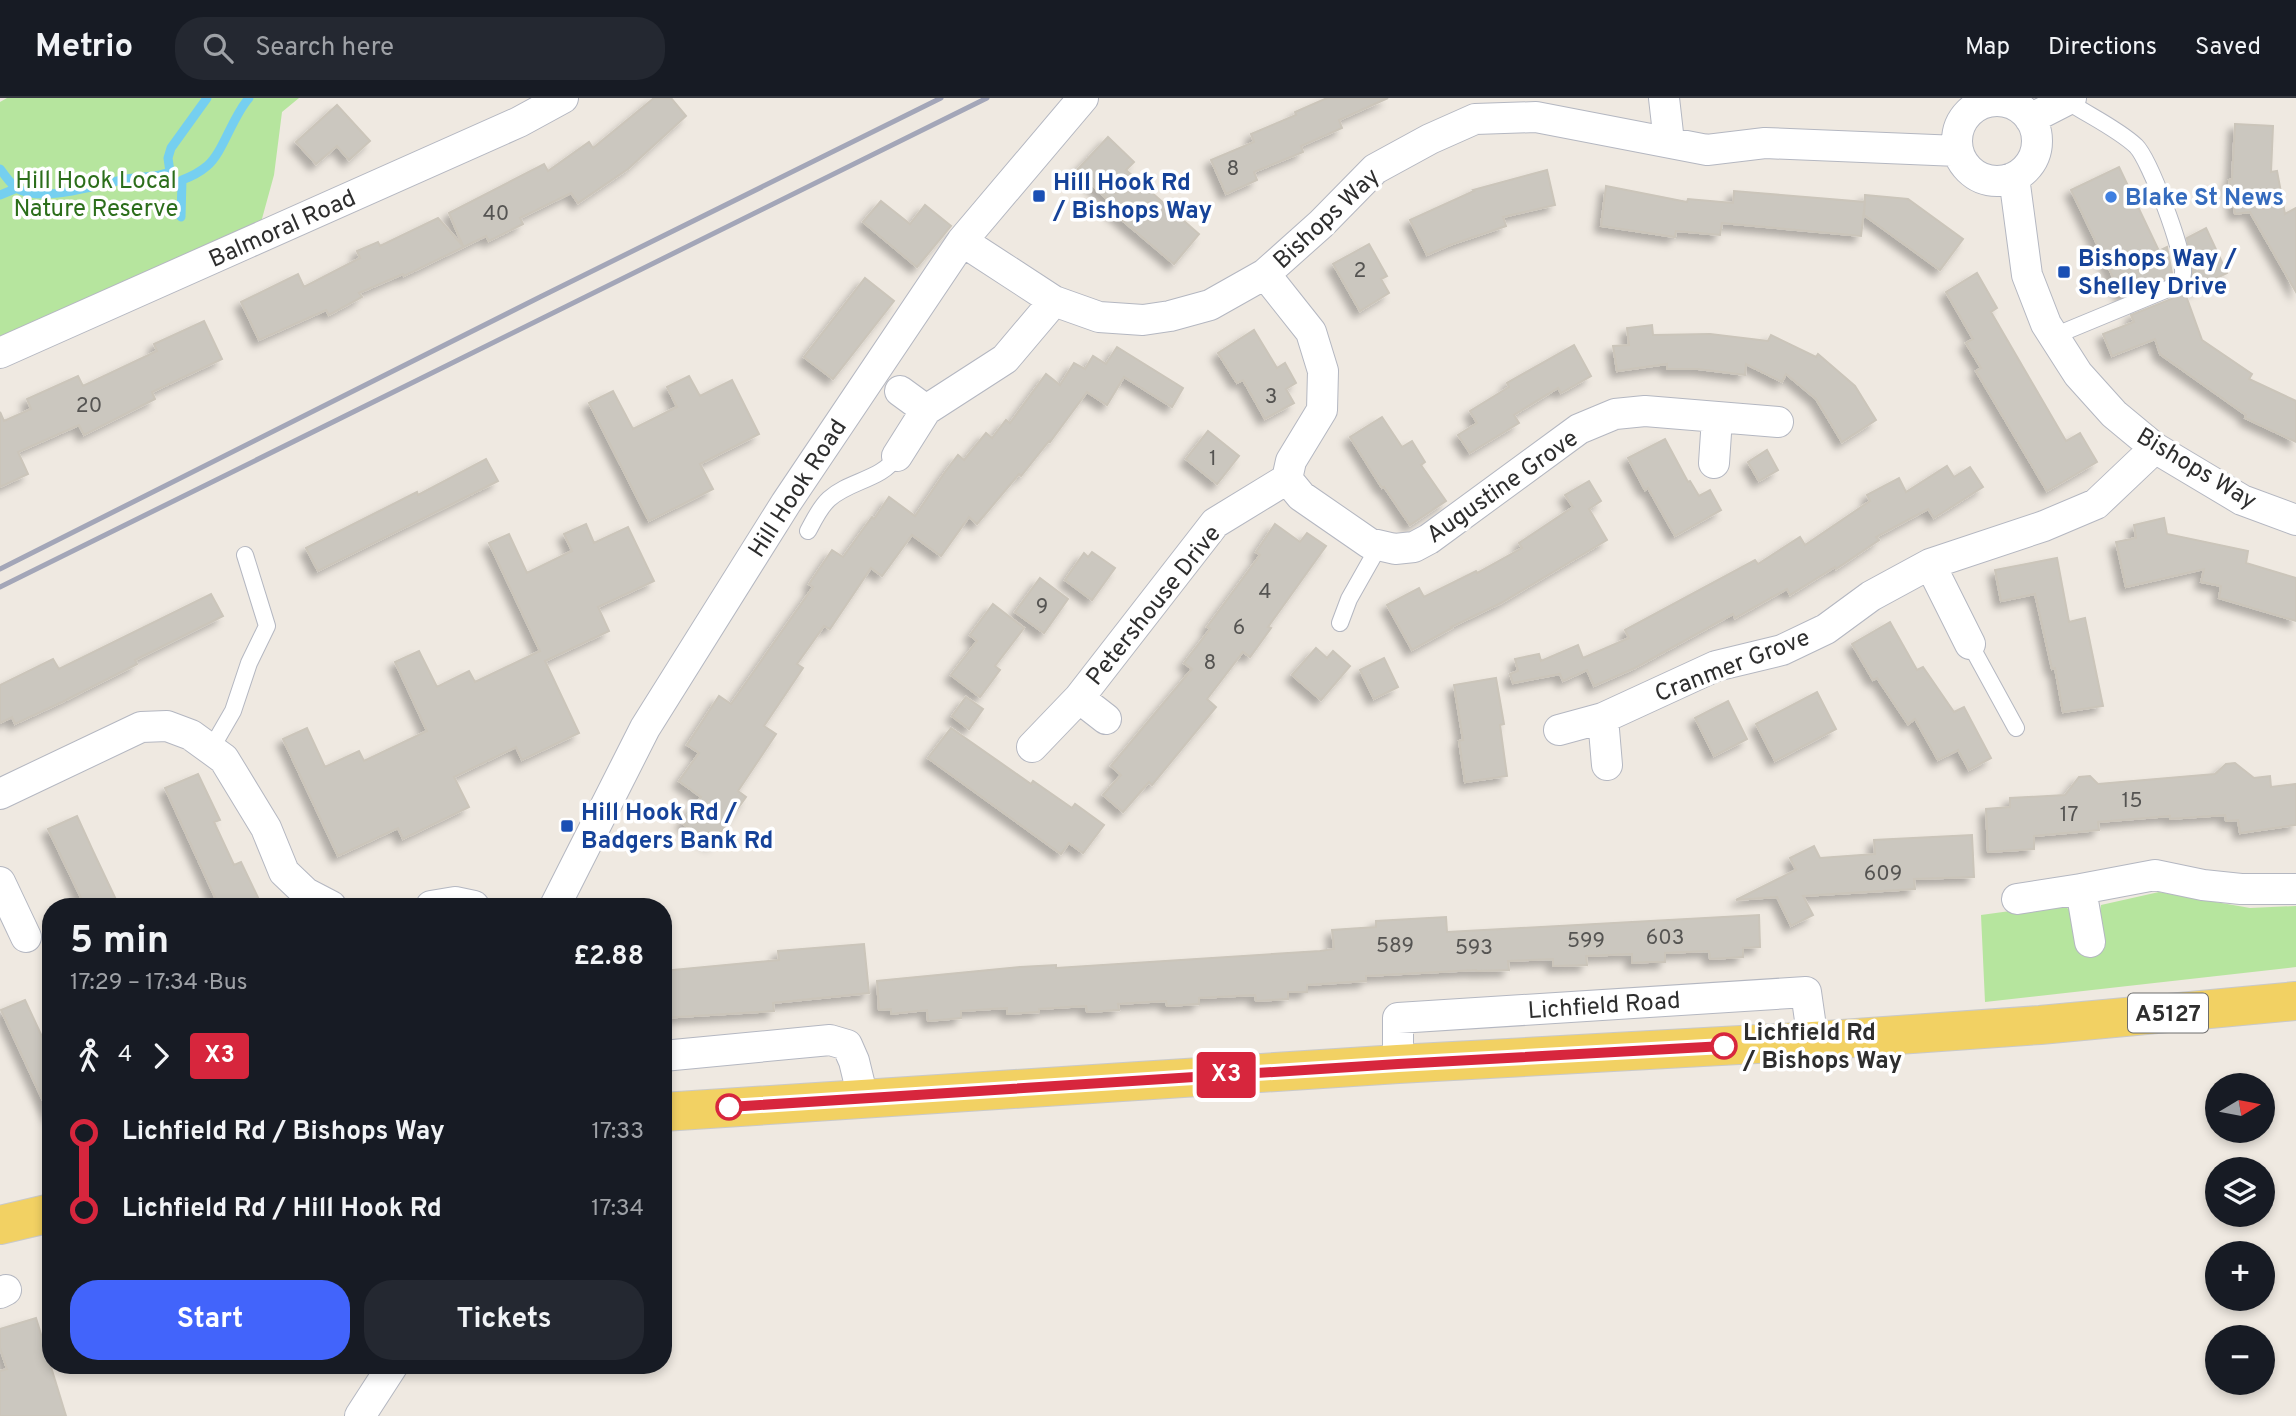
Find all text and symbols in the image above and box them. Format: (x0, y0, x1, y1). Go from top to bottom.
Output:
search box (175, 17, 665, 80)
text: Metrio (35, 27, 133, 69)
icon: search (199, 29, 237, 67)
text: Search here (255, 32, 394, 65)
text: Map (1965, 33, 2010, 63)
text: Directions (2048, 33, 2157, 63)
text: Saved (2195, 33, 2261, 63)
house number: 8 (1227, 156, 1239, 183)
street label: Bishops Way (1268, 163, 1387, 276)
park label: Hill Hook Local Nature Reserve (14, 167, 178, 225)
place label: Hill Hook Rd / Bishops Way (1052, 169, 1212, 227)
street label: Balmoral Road (205, 184, 361, 276)
place label: Blake St News (2125, 184, 2284, 214)
marker: Hill Hook Rd / Bishops Way (1031, 188, 1047, 204)
marker: Blake St News (2103, 189, 2119, 205)
house number: 40 (483, 201, 509, 228)
place label: Bishops Way / Shelley Drive (2078, 245, 2237, 303)
house number: 2 (1354, 258, 1366, 285)
marker: Bishops Way / Shelley Drive (2056, 264, 2072, 280)
house number: 3 (1265, 384, 1277, 411)
house number: 20 (76, 393, 102, 420)
street label: Hill Hook Road (743, 414, 855, 564)
street label: Bishops Way (2130, 422, 2261, 517)
street label: Augustine Grove (1422, 424, 1585, 551)
house number: 1 (1209, 446, 1217, 473)
street label: Petershouse Drive (1081, 520, 1228, 692)
house number: 4 (1258, 579, 1272, 606)
house number: 9 (1036, 594, 1048, 621)
house number: 6 (1233, 615, 1245, 642)
street label: Cranmer Grove (1651, 624, 1814, 710)
house number: 8 (1204, 650, 1216, 677)
house number: 15 (2122, 788, 2142, 815)
place label: Hill Hook Rd / Badgers Bank Rd (581, 799, 773, 857)
house number: 17 (2060, 802, 2078, 829)
marker: Hill Hook Rd / Badgers Bank Rd (559, 818, 575, 834)
house number: 609 (1864, 861, 1902, 888)
text: 5 min (70, 918, 169, 967)
house number: 603 (1646, 925, 1684, 952)
house number: 599 (1567, 928, 1605, 955)
house number: 589 (1376, 933, 1414, 960)
house number: 593 (1455, 935, 1493, 962)
text: £2.88 (573, 941, 644, 974)
text: 17:29 – 17:34 · Bus (70, 969, 248, 998)
street label: Lichfield Road (1527, 987, 1682, 1027)
road number: A5127 (2128, 994, 2208, 1032)
place label: Lichfield Rd / Bishops Way (1742, 1019, 1902, 1077)
marker: Lichfield Rd / Bishops Way (1711, 1033, 1737, 1059)
icon: walk (70, 1037, 108, 1075)
icon: forward (142, 1037, 180, 1075)
text: 4 (118, 1041, 132, 1070)
text: X3 (204, 1041, 235, 1071)
line badge: X3 (1194, 1052, 1258, 1098)
text: X3 (1211, 1060, 1241, 1090)
north arrow (2205, 1073, 2275, 1143)
map controls (2205, 1073, 2275, 1395)
unlabelled marker (716, 1094, 742, 1120)
text: Lichfield Rd / Bishops Way (122, 1116, 445, 1149)
text: 17:33 (592, 1118, 644, 1147)
button: layers (2205, 1157, 2275, 1227)
text: Lichfield Rd / Hill Hook Rd (122, 1193, 442, 1226)
text: 17:34 (591, 1195, 644, 1224)
button: + (2205, 1241, 2275, 1311)
button: Start (70, 1280, 350, 1360)
button: Tickets (364, 1280, 644, 1360)
button: − (2205, 1325, 2275, 1395)

